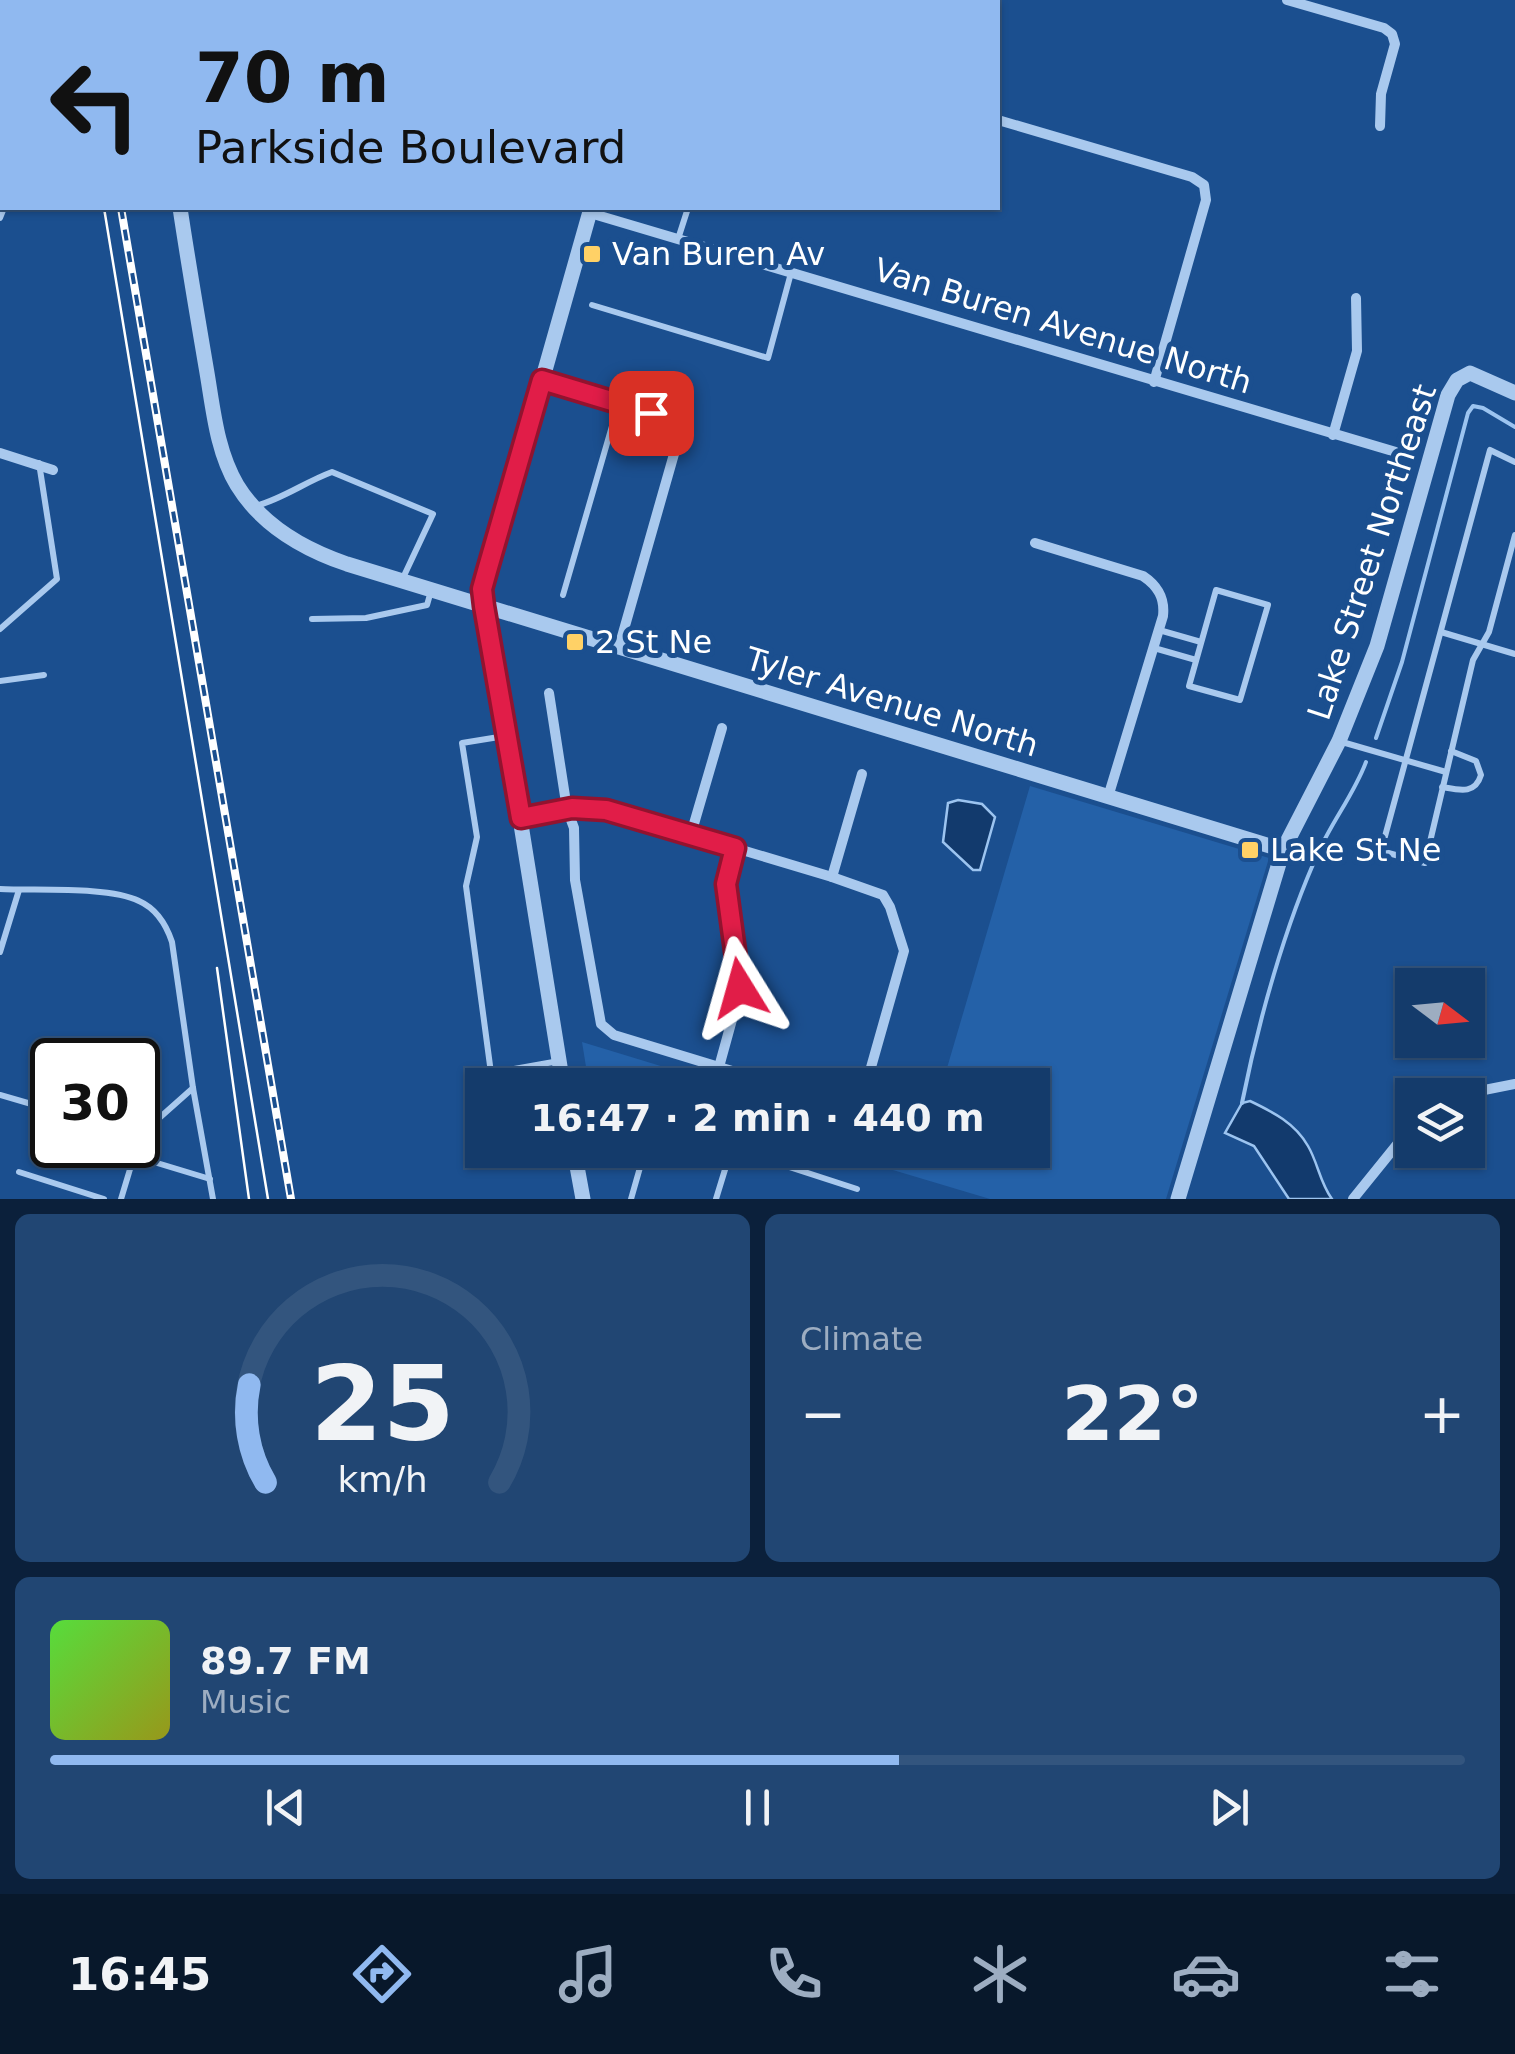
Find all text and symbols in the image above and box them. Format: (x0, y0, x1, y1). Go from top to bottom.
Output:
text: 70 m (195, 37, 390, 119)
icon: left (30, 40, 160, 170)
text: Parkside Boulevard (195, 121, 626, 174)
place label: Van Buren Av (612, 235, 825, 273)
marker: Van Buren Av (581, 243, 603, 265)
street label: Van Buren Avenue North (870, 250, 1256, 402)
pin (609, 371, 694, 456)
street label: Lake Street Northeast (1300, 380, 1444, 724)
icon: arrive (624, 386, 679, 441)
place label: 2 St Ne (595, 623, 712, 661)
marker: 2 St Ne (564, 631, 586, 653)
street label: Tyler Avenue North (740, 639, 1043, 765)
place label: Lake St Ne (1270, 831, 1441, 869)
marker: Lake St Ne (1239, 839, 1261, 861)
position arrow (688, 936, 792, 1040)
north arrow (1395, 968, 1485, 1058)
map controls (1395, 968, 1485, 1168)
speed limit sign: 30 (30, 1038, 160, 1168)
button: layers (1395, 1078, 1485, 1168)
text: 16:47 · 2 min · 440 m (530, 1096, 985, 1140)
text: Climate (800, 1320, 923, 1358)
text: 25 (310, 1343, 455, 1465)
text: 22° (1062, 1370, 1203, 1458)
text: − (800, 1382, 846, 1446)
text: + (1419, 1382, 1465, 1446)
text: km/h (337, 1459, 428, 1500)
text: 89.7 FM (200, 1639, 371, 1683)
text: Music (200, 1683, 291, 1721)
icon: previous (258, 1780, 313, 1835)
icon: pause (730, 1780, 785, 1835)
icon: next (1202, 1780, 1257, 1835)
icon: directions (347, 1939, 417, 2009)
icon: music (553, 1939, 623, 2009)
icon: phone (759, 1939, 829, 2009)
icon: climate (965, 1939, 1035, 2009)
icon: car (1171, 1939, 1241, 2009)
icon: filters (1377, 1939, 1447, 2009)
text: 16:45 (68, 1948, 211, 2001)

